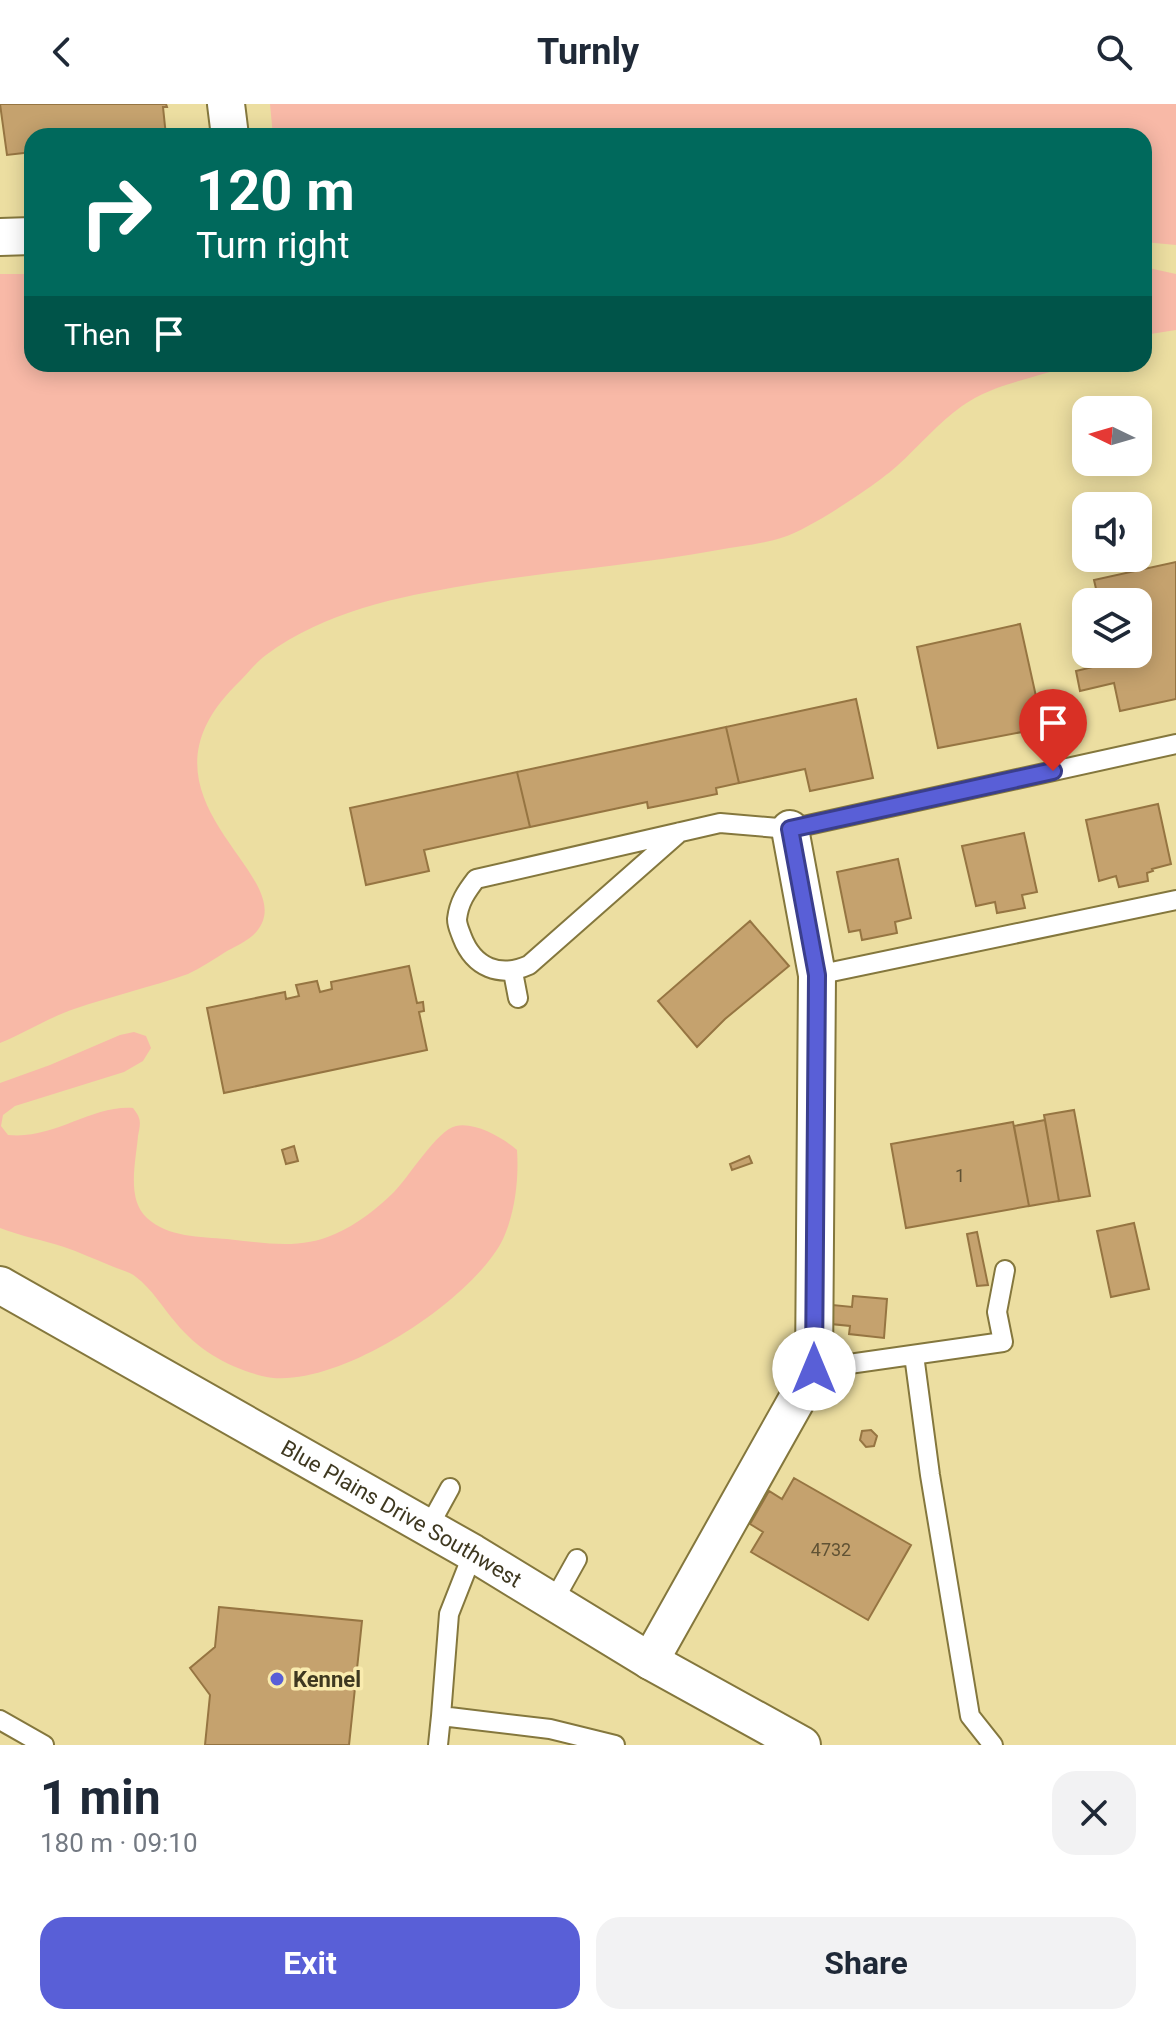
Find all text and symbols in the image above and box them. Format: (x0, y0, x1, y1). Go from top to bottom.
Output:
icon: back (40, 30, 84, 74)
icon: search (1092, 30, 1136, 74)
text: Turnly (537, 31, 639, 73)
text: 120 m (196, 158, 355, 224)
icon: right (64, 160, 168, 264)
text: Turn right (196, 225, 349, 267)
icon: arrive (147, 312, 191, 356)
text: Then (64, 317, 131, 352)
north arrow (1072, 396, 1152, 476)
map controls (1072, 396, 1152, 668)
button: sound (1072, 492, 1152, 572)
button: layers (1072, 588, 1152, 668)
pin (1019, 689, 1087, 771)
icon: arrive (1031, 701, 1075, 745)
house number: 1 (955, 1165, 965, 1186)
position arrow (772, 1327, 856, 1411)
street label: Blue Plains Drive Southwest (277, 1435, 526, 1592)
house number: 4732 (811, 1539, 851, 1560)
place label: Kennel (293, 1667, 361, 1692)
marker: Kennel (268, 1670, 286, 1688)
text: 1 min (40, 1769, 161, 1826)
button: close (1052, 1771, 1136, 1855)
text: 180 m · 09:10 (40, 1828, 198, 1858)
button: Exit (40, 1917, 580, 2009)
button: Share (596, 1917, 1136, 2009)

